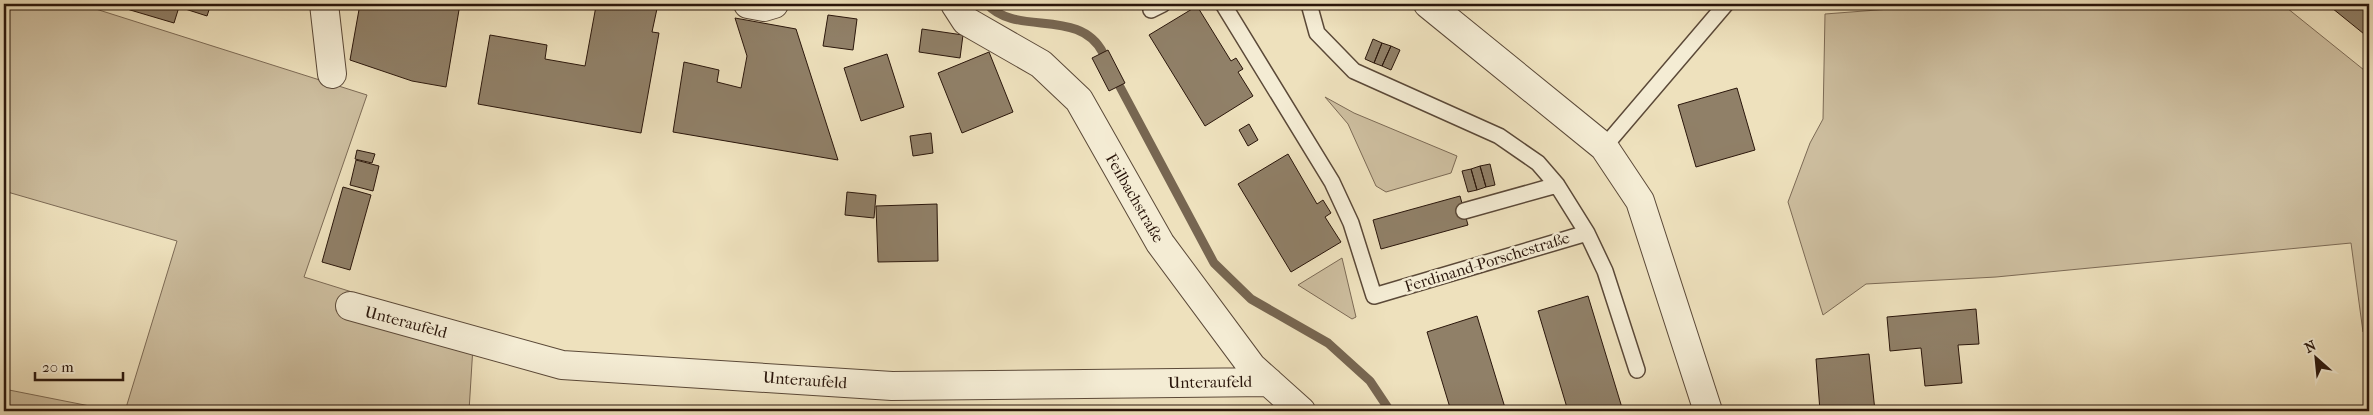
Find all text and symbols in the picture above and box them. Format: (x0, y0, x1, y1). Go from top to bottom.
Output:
street label: Feilbachstraße (1102, 150, 1168, 246)
street label: Ferdinand-Porschestraße (1402, 228, 1572, 296)
street label: Unteraufeld (363, 302, 449, 342)
north arrow (2290, 332, 2340, 382)
text: N (2302, 337, 2319, 357)
scale bar (35, 350, 122, 382)
text: 20 m (42, 358, 74, 376)
street label: Unteraufeld (762, 368, 848, 392)
street label: Unteraufeld (1168, 372, 1253, 392)

